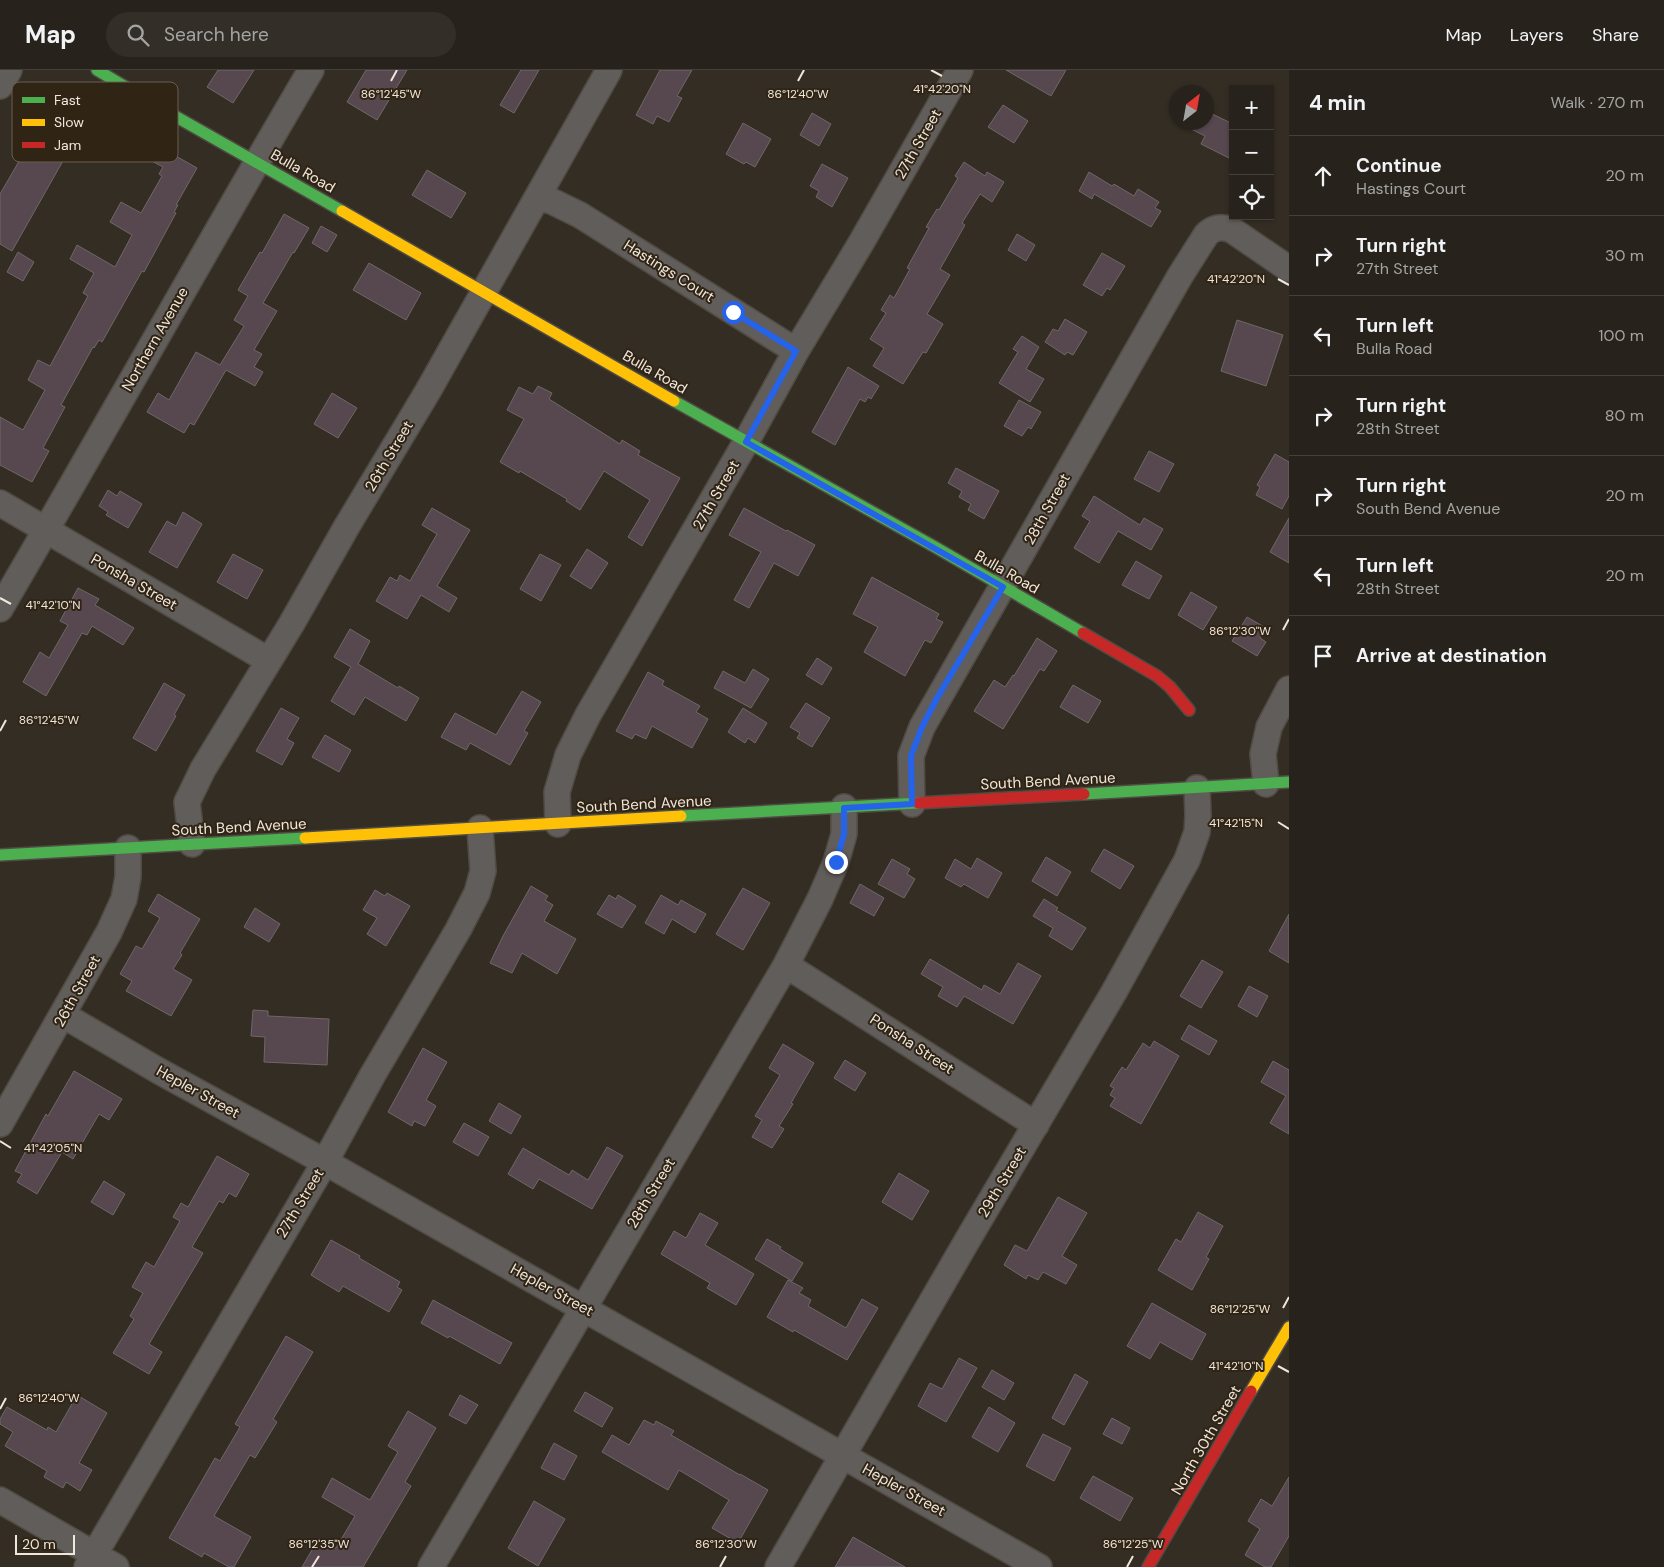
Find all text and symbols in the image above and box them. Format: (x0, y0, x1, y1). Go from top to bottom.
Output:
search box (106, 12, 456, 57)
text: Map (25, 19, 76, 50)
icon: search (124, 21, 152, 49)
text: Search here (164, 22, 269, 47)
text: Map (1446, 23, 1482, 47)
text: Layers (1510, 23, 1564, 47)
text: Share (1592, 23, 1639, 47)
text: 41°42'20"N (913, 81, 971, 97)
legend (12, 82, 178, 162)
north arrow (1169, 85, 1214, 130)
map controls (1229, 85, 1274, 220)
button: + (1229, 85, 1274, 130)
text: 86°12'45"W (361, 86, 422, 102)
text: 86°12'40"W (767, 86, 829, 102)
text: 4 min (1309, 89, 1366, 117)
text: Fast (54, 91, 81, 109)
text: Walk · 270 m (1551, 92, 1644, 113)
street label: 27th Street (890, 105, 946, 183)
text: Slow (54, 113, 84, 131)
button: − (1229, 130, 1274, 175)
text: Jam (54, 136, 81, 154)
street label: Bulla Road (267, 144, 339, 198)
text: Continue (1356, 153, 1442, 178)
icon: ahead (1309, 162, 1337, 190)
text: 20 m (1605, 165, 1644, 186)
button: locate (1229, 175, 1274, 220)
text: Hastings Court (1356, 178, 1466, 199)
text: Turn right (1356, 233, 1446, 258)
street label: Hastings Court (620, 235, 718, 307)
icon: right (1309, 242, 1337, 270)
text: 30 m (1605, 245, 1644, 266)
text: 27th Street (1356, 258, 1439, 279)
text: 41°42'20"N (1207, 271, 1265, 287)
street label: Northern Avenue (117, 283, 193, 395)
route start (722, 301, 745, 324)
text: Turn left (1356, 313, 1434, 338)
icon: left (1309, 322, 1337, 350)
text: 100 m (1599, 325, 1644, 346)
text: Bulla Road (1356, 338, 1432, 359)
street label: Bulla Road (619, 345, 691, 399)
text: Turn right (1356, 393, 1446, 418)
icon: right (1309, 402, 1337, 430)
text: 80 m (1605, 405, 1644, 426)
street label: 26th Street (360, 417, 418, 495)
text: 28th Street (1356, 418, 1440, 439)
street label: 27th Street (688, 456, 744, 534)
street label: 28th Street (1019, 470, 1075, 548)
text: Turn right (1356, 473, 1446, 498)
icon: right (1309, 482, 1337, 510)
text: 20 m (1605, 485, 1644, 506)
text: South Bend Avenue (1356, 498, 1500, 519)
street label: Bulla Road (971, 545, 1043, 599)
street label: Ponsha Street (87, 549, 181, 615)
text: Turn left (1356, 553, 1434, 578)
icon: left (1309, 562, 1337, 590)
text: 20 m (1605, 565, 1644, 586)
text: 28th Street (1356, 578, 1440, 599)
text: 41°42'10"N (26, 597, 81, 613)
text: 86°12'30"W (1209, 623, 1271, 639)
icon: arrive (1309, 642, 1337, 670)
text: Arrive at destination (1356, 643, 1547, 668)
text: 86°12'45"W (19, 712, 80, 728)
street label: South Bend Avenue (980, 767, 1116, 795)
street label: South Bend Avenue (576, 790, 712, 818)
street label: South Bend Avenue (171, 813, 307, 841)
text: 41°42'15"N (1209, 815, 1263, 831)
route end (825, 851, 848, 874)
street label: 26th Street (49, 951, 105, 1030)
street label: Ponsha Street (866, 1009, 958, 1079)
street label: Hepler Street (153, 1061, 243, 1123)
text: 41°42'05"N (24, 1140, 82, 1156)
street label: 29th Street (973, 1143, 1031, 1221)
street label: 28th Street (622, 1154, 680, 1232)
street label: 27th Street (271, 1165, 329, 1241)
street label: Hepler Street (507, 1259, 597, 1321)
text: 86°12'25"W (1210, 1301, 1271, 1317)
text: 41°42'10"N (1209, 1358, 1264, 1374)
street label: North 30th Street (1166, 1381, 1246, 1498)
text: 86°12'40"W (18, 1390, 80, 1406)
street label: Hepler Street (859, 1459, 949, 1521)
scale bar (15, 1532, 75, 1555)
text: 20 m (22, 1535, 56, 1553)
text: 86°12'35"W (289, 1536, 350, 1552)
text: 86°12'30"W (695, 1536, 757, 1552)
text: 86°12'25"W (1103, 1536, 1164, 1552)

